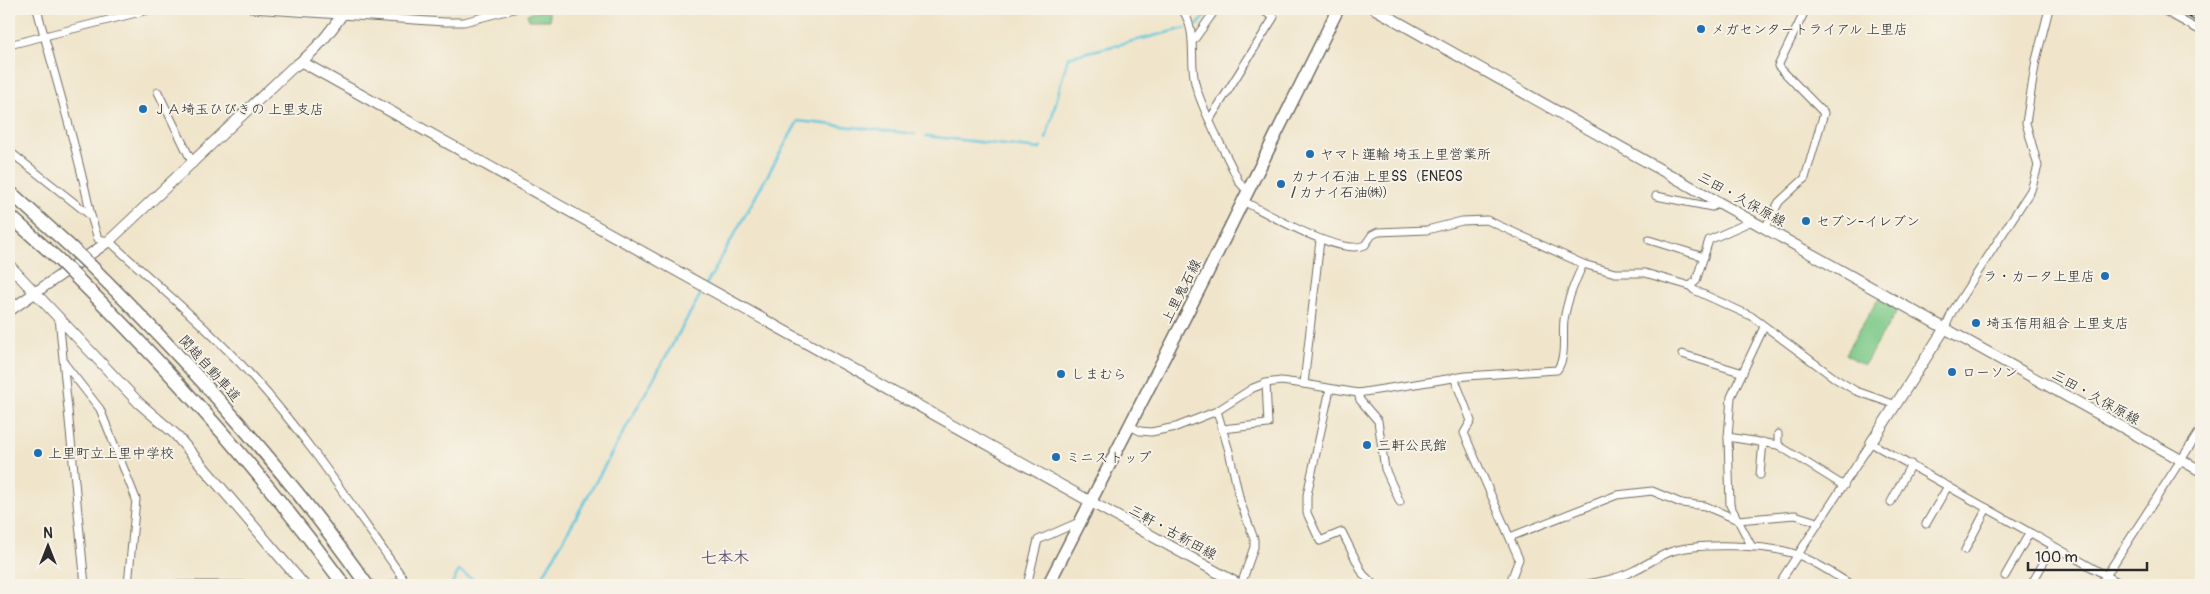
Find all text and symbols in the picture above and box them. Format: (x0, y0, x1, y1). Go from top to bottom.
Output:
place label: メガセンタートライアル 上里店 (1711, 21, 1908, 38)
marker: メガセンタートライアル 上里店 (1695, 23, 1707, 35)
place label: ＪＡ埼玉ひびきの 上里支店 (153, 101, 324, 118)
marker: ＪＡ埼玉ひびきの 上里支店 (137, 103, 149, 115)
place label: ヤマト運輸 埼玉上里営業所 (1320, 146, 1491, 163)
marker: ヤマト運輸 埼玉上里営業所 (1304, 148, 1316, 160)
place label: カナイ石油 上里SS（ENEOS / カナイ石油㈱） (1291, 168, 1463, 201)
street label: 三田・久保原線 (1695, 168, 1789, 231)
marker: カナイ石油 上里SS（ENEOS / カナイ石油㈱） (1275, 178, 1287, 190)
place label: セブン-イレブン (1816, 213, 1920, 230)
marker: セブン-イレブン (1800, 215, 1812, 227)
street label: 上里鬼石線 (1158, 256, 1205, 326)
place label: ラ・カータ上里店 (1983, 268, 2095, 285)
marker: ラ・カータ上里店 (2099, 270, 2111, 282)
place label: 埼玉信用組合 上里支店 (1986, 315, 2129, 332)
marker: 埼玉信用組合 上里支店 (1970, 317, 1982, 329)
street label: 関越自動車道 (175, 331, 244, 405)
place label: ローソン (1962, 364, 2018, 381)
place label: しまむら (1071, 366, 1127, 383)
marker: ローソン (1946, 366, 1958, 378)
street label: 三田・久保原線 (2049, 366, 2143, 429)
marker: しまむら (1055, 368, 1067, 380)
place label: 三軒公民館 (1377, 437, 1447, 454)
marker: 三軒公民館 (1361, 439, 1373, 451)
place label: 上里町立上里中学校 (48, 445, 174, 462)
marker: 上里町立上里中学校 (32, 447, 44, 459)
place label: ミニストップ (1066, 449, 1151, 466)
marker: ミニストップ (1050, 451, 1062, 463)
street label: 三軒・古新田線 (1126, 501, 1220, 564)
north arrow (22, 522, 72, 572)
text: N (43, 525, 53, 542)
scale bar (2028, 539, 2146, 571)
district label: 七本木 (701, 548, 749, 568)
text: 100 m (2035, 548, 2078, 567)

